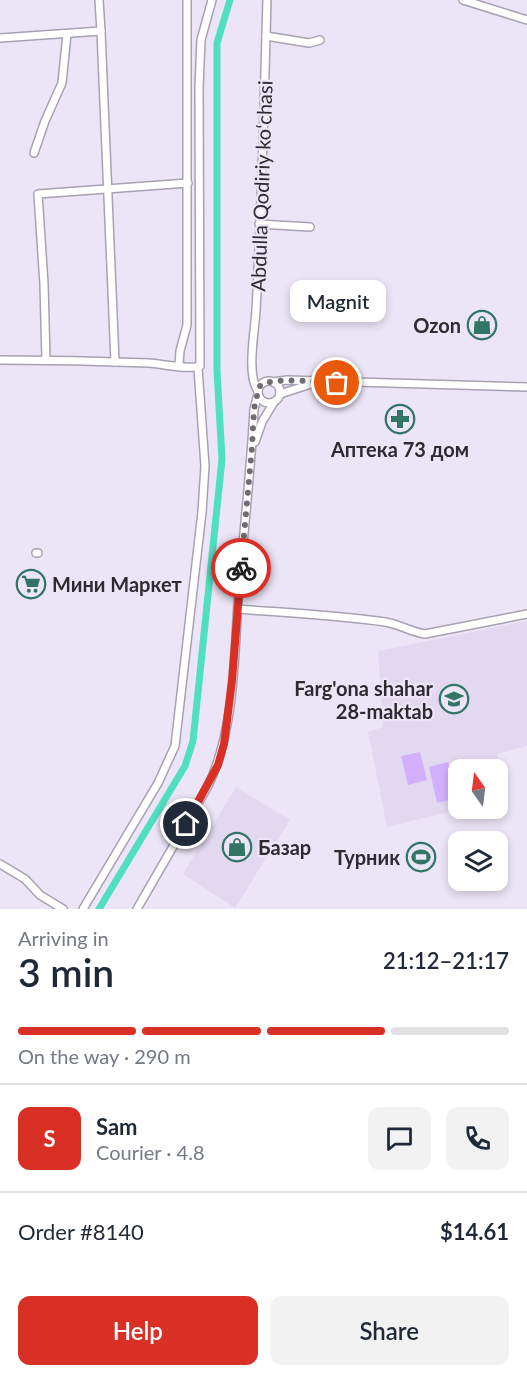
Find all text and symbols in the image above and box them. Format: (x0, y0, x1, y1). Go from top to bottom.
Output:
street label: Abdulla Qodiriy koʻchasi (245, 80, 277, 292)
callout: Magnit (289, 281, 385, 323)
text: Magnit (307, 289, 369, 313)
shop icon: Ozon (466, 309, 498, 341)
place label: Ozon (413, 313, 461, 337)
pin (311, 357, 362, 408)
icon: bag (320, 366, 353, 399)
pharmacy icon: Аптека 73 дом (384, 403, 416, 435)
place label: Аптека 73 дом (330, 437, 469, 461)
courier (211, 538, 271, 598)
icon: bike (225, 552, 258, 585)
supermarket icon: Мини Маркет (15, 568, 47, 600)
place label: Мини Маркет (52, 572, 183, 596)
place label: Farg'ona shahar 28-maktab (294, 676, 434, 723)
school or university icon: Farg'ona shahar 28-maktab (438, 683, 470, 715)
north arrow (448, 759, 508, 819)
map controls (448, 759, 508, 891)
pin (160, 798, 211, 849)
icon: home (169, 807, 202, 840)
shop icon: Базар (221, 831, 253, 863)
button: layers (448, 831, 508, 891)
place label: Базар (258, 835, 311, 859)
sports icon: Турник (405, 841, 437, 873)
place label: Турник (334, 845, 400, 869)
text: Arriving in (18, 926, 109, 950)
text: 21:12–21:17 (383, 947, 509, 974)
text: 3 min (18, 949, 114, 995)
text: On the way · 290 m (18, 1044, 191, 1068)
button: chat (368, 1107, 431, 1170)
button: phone (446, 1107, 509, 1170)
text: Sam (96, 1113, 138, 1140)
text: S (43, 1125, 56, 1152)
text: Courier · 4.8 (96, 1140, 205, 1164)
text: Order #8140 (18, 1218, 144, 1245)
text: $14.61 (440, 1218, 509, 1245)
button: Help (18, 1296, 258, 1365)
button: Share (270, 1296, 509, 1365)

